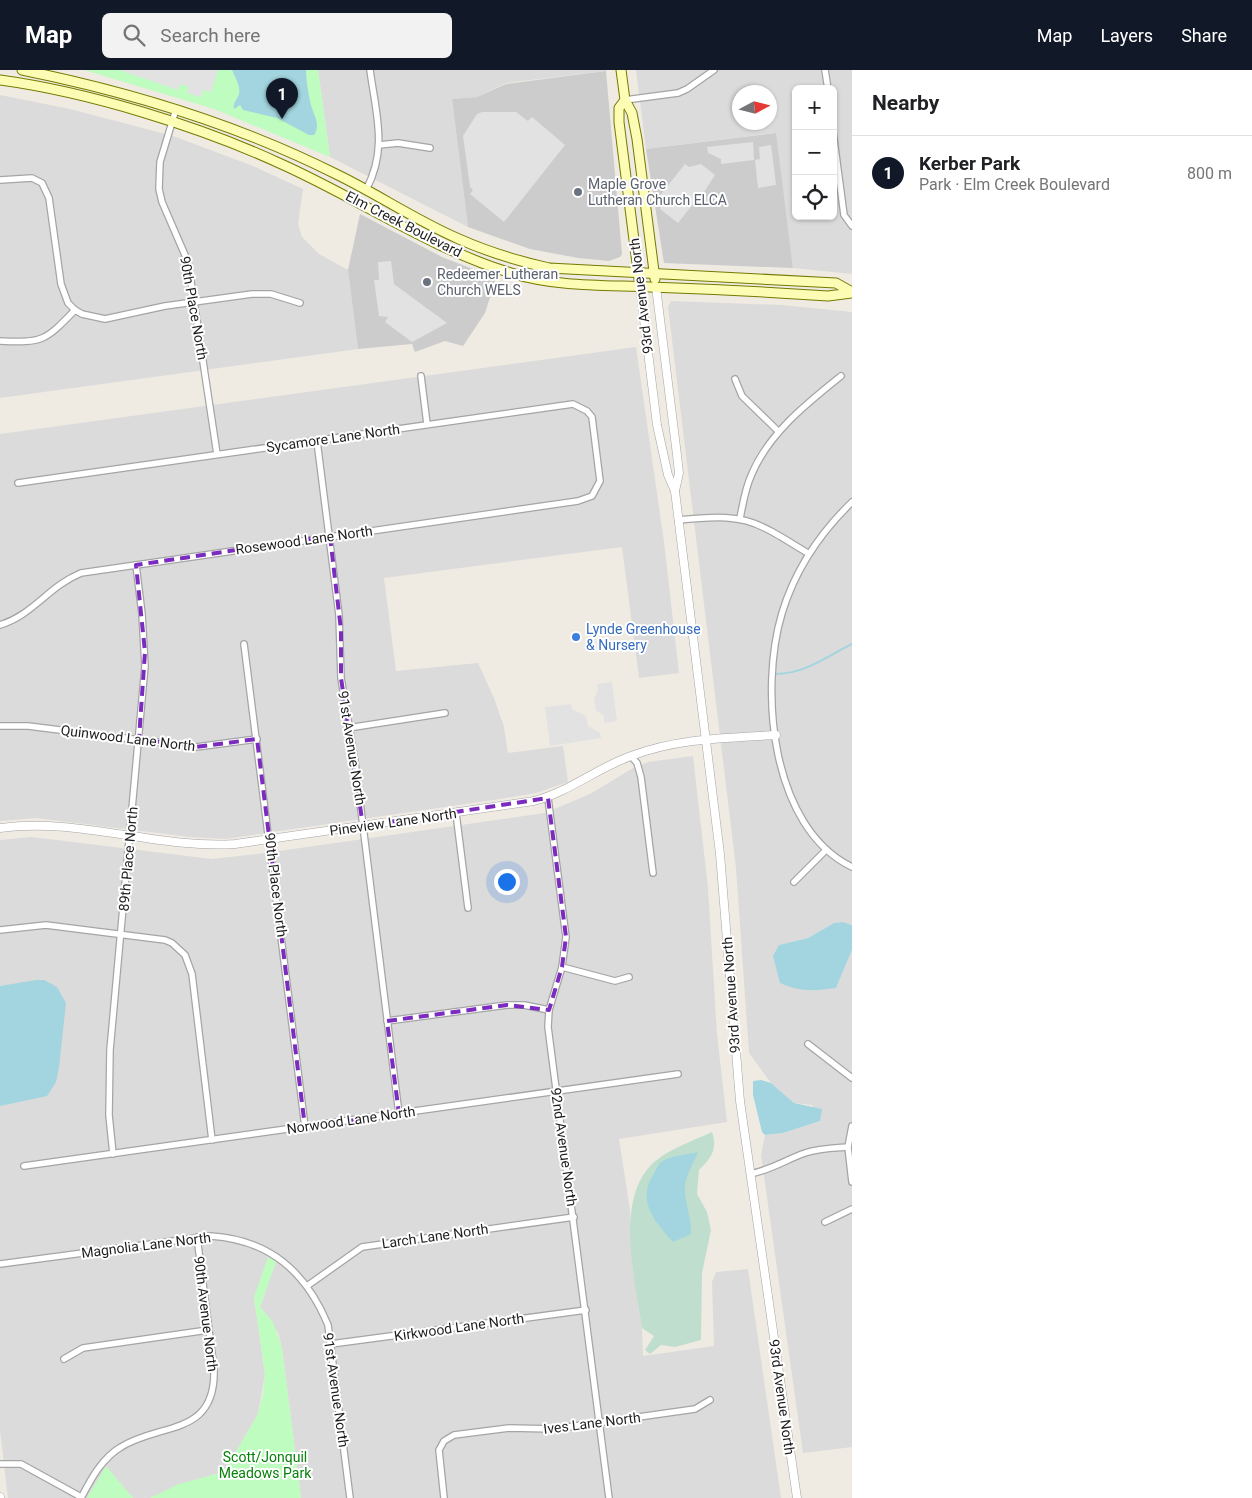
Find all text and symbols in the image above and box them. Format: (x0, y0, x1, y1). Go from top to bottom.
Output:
search box (102, 13, 452, 58)
text: Map (25, 21, 72, 49)
icon: search (120, 21, 148, 49)
text: Search here (160, 24, 260, 47)
text: Map (1037, 25, 1072, 46)
text: Layers (1100, 25, 1153, 46)
text: Share (1181, 25, 1227, 46)
pin: 1 (266, 78, 298, 119)
north arrow (732, 85, 777, 130)
map controls (792, 85, 837, 220)
button: + (792, 85, 837, 130)
text: Nearby (872, 91, 939, 115)
button: − (792, 130, 837, 175)
text: Kerber Park (919, 152, 1020, 175)
text: 1 (883, 164, 893, 183)
text: 800 m (1187, 164, 1232, 183)
button: locate (792, 175, 837, 220)
text: Park · Elm Creek Boulevard (919, 175, 1110, 194)
place label: Maple Grove Lutheran Church ELCA (588, 176, 727, 208)
marker: Maple Grove Lutheran Church ELCA (572, 186, 584, 198)
street label: Elm Creek Boulevard (343, 188, 465, 260)
street label: 93rd Avenue North (626, 237, 656, 355)
street label: 90th Place North (177, 255, 211, 361)
place label: Redeemer Lutheran Church WELS (437, 266, 558, 298)
marker: Redeemer Lutheran Church WELS (421, 276, 433, 288)
street label: Sycamore Lane North (265, 421, 401, 455)
street label: Rosewood Lane North (234, 522, 374, 558)
place label: Lynde Greenhouse & Nursery (586, 621, 701, 653)
marker: Lynde Greenhouse & Nursery (570, 631, 582, 643)
street label: 91st Avenue North (335, 690, 369, 806)
street label: Quinwood Lane North (60, 722, 196, 754)
street label: Pineview Lane North (328, 805, 458, 839)
street label: 89th Place North (115, 806, 141, 912)
street label: 90th Place North (262, 832, 290, 938)
your location (494, 869, 520, 895)
street label: 93rd Avenue North (719, 936, 743, 1054)
street label: 92nd Avenue North (548, 1087, 580, 1207)
street label: Norwood Lane North (286, 1103, 416, 1137)
street label: Larch Lane North (381, 1221, 489, 1251)
street label: Magnolia Lane North (80, 1229, 212, 1261)
street label: 90th Avenue North (191, 1255, 221, 1373)
street label: Kirkwood Lane North (393, 1310, 525, 1344)
street label: 91st Avenue North (320, 1332, 352, 1448)
street label: 93rd Avenue North (766, 1338, 798, 1456)
street label: Ives Lane North (543, 1409, 641, 1437)
park label: Scott/Jonquil Meadows Park (219, 1449, 312, 1481)

